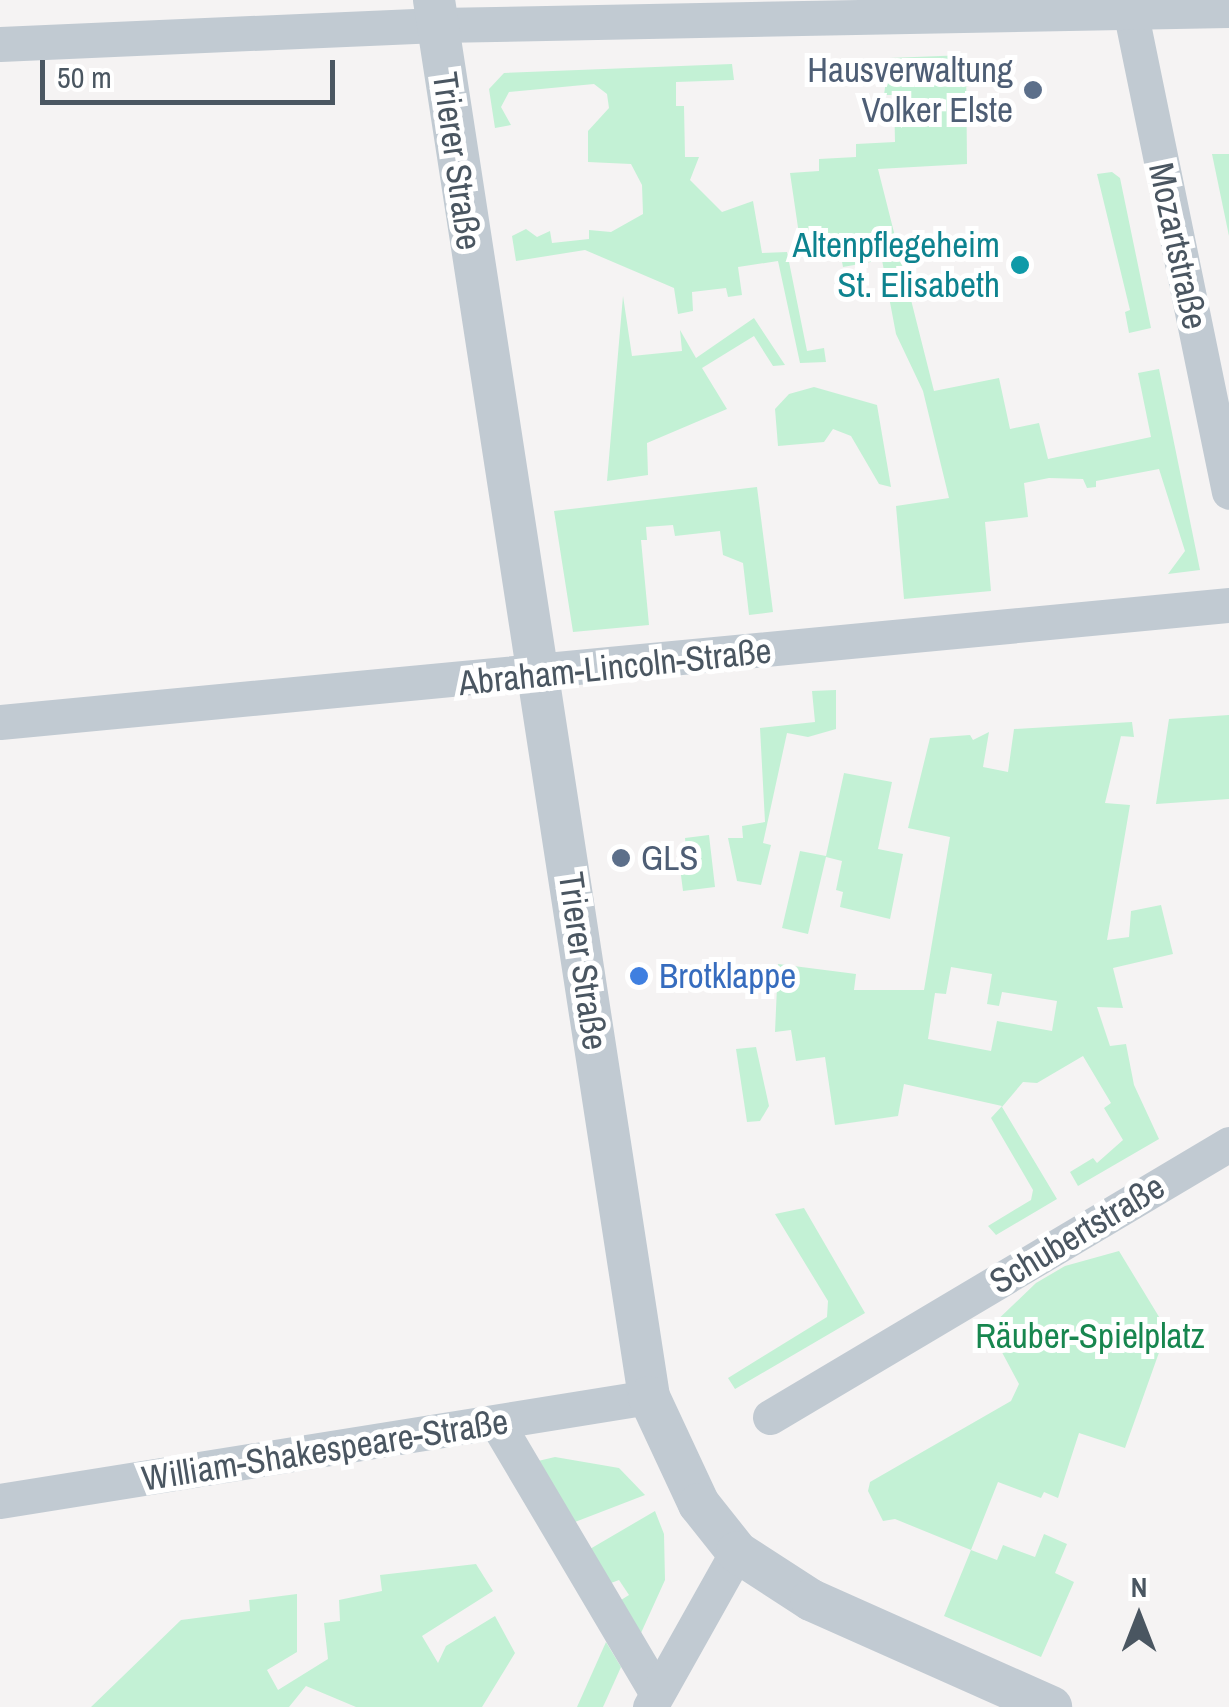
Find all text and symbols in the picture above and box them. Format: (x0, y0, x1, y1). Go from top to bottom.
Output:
scale bar (45, 40, 340, 102)
place label: Hausverwaltung Volker Elste (807, 49, 1013, 131)
text: 50 m (57, 57, 112, 97)
street label: Trierer Straße (424, 69, 490, 253)
marker: Hausverwaltung Volker Elste (1022, 79, 1044, 101)
street label: Mozartstraße (1140, 159, 1216, 333)
place label: Altenpflegeheim St. Elisabeth (793, 224, 1000, 306)
marker: Altenpflegeheim St. Elisabeth (1009, 254, 1031, 276)
street label: Abraham-Lincoln-Straße (457, 630, 773, 704)
place label: GLS (641, 837, 698, 879)
marker: GLS (610, 847, 632, 869)
street label: Trierer Straße (550, 869, 616, 1053)
place label: Brotklappe (659, 955, 796, 997)
marker: Brotklappe (628, 965, 650, 987)
street label: Schubertstraße (982, 1165, 1172, 1303)
park label: Räuber-Spielplatz (975, 1315, 1205, 1357)
street label: William-Shakespeare-Straße (139, 1400, 511, 1500)
north arrow (1089, 1567, 1189, 1667)
text: N (1131, 1568, 1147, 1606)

